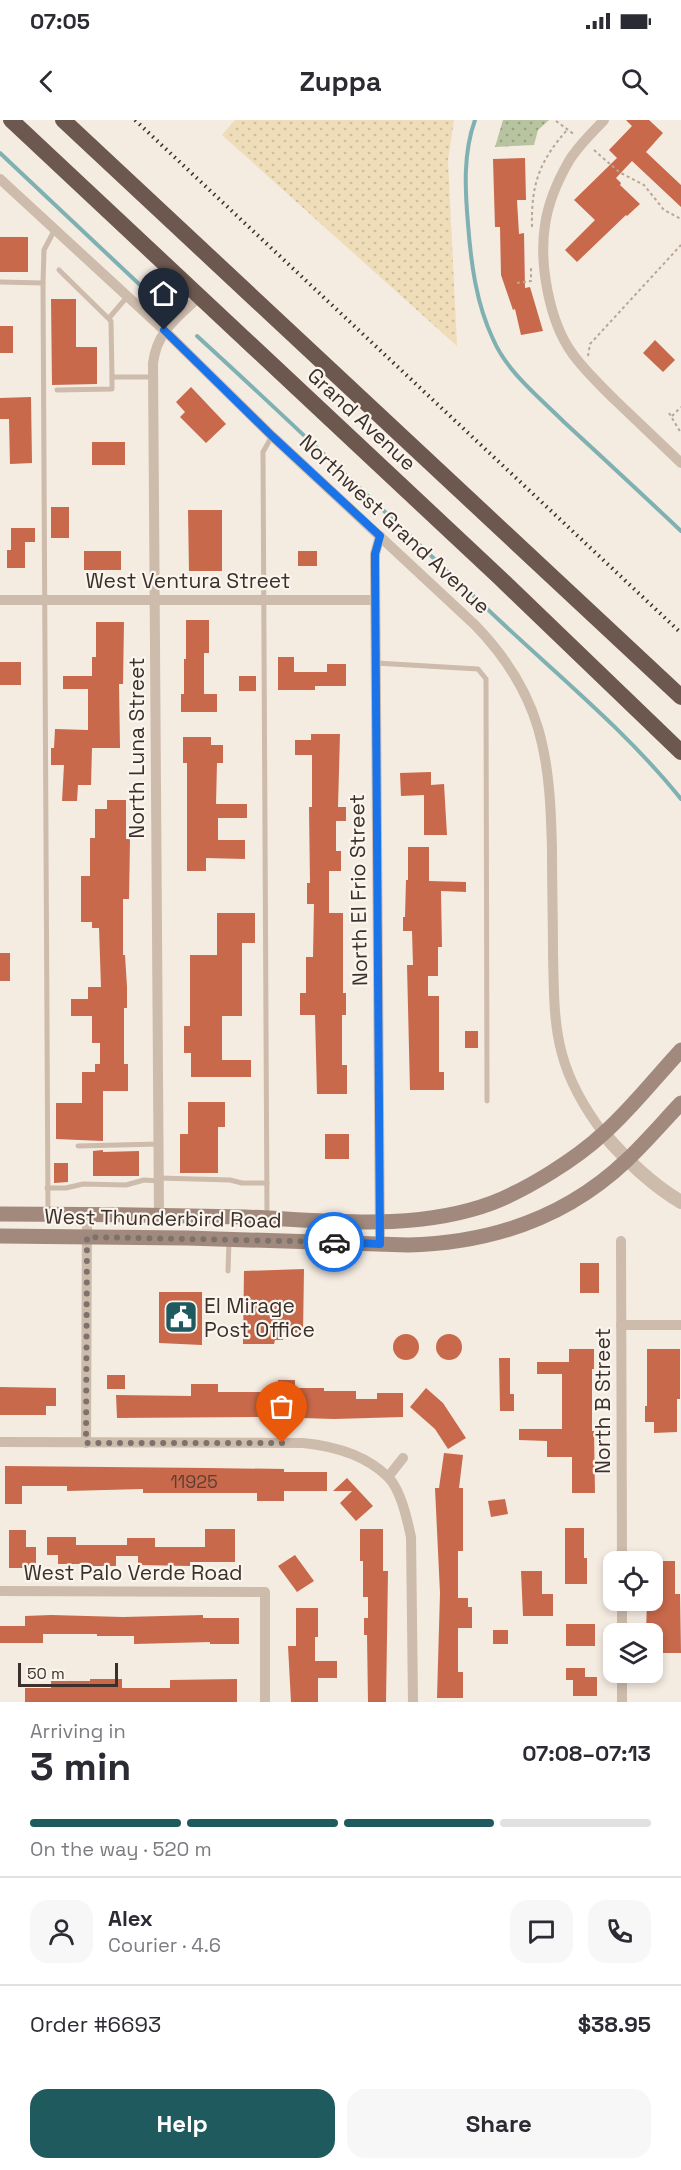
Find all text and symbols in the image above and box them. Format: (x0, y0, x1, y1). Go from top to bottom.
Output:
text: 07:05 (30, 7, 90, 35)
text: Zuppa (299, 64, 382, 99)
icon: back (30, 65, 63, 98)
icon: search (618, 65, 651, 98)
pin (138, 268, 189, 330)
icon: home (147, 277, 180, 310)
street label: Grand Avenue (302, 362, 422, 476)
street label: Northwest Grand Avenue (294, 428, 496, 620)
street label: West Ventura Street (85, 567, 291, 594)
street label: North Luna Street (123, 657, 150, 839)
street label: North El Frio Street (343, 794, 373, 986)
street label: West Thunderbird Road (44, 1202, 282, 1234)
courier (304, 1212, 364, 1272)
icon: car (318, 1226, 351, 1259)
place label: El Mirage Post Office (204, 1292, 315, 1343)
public building icon: El Mirage Post Office (163, 1299, 199, 1335)
street label: North B Street (589, 1328, 616, 1474)
pin (256, 1381, 307, 1443)
icon: bag (265, 1390, 298, 1423)
house number: 11925 (170, 1470, 218, 1493)
map controls (603, 1551, 663, 1683)
button: locate (603, 1551, 663, 1611)
street label: West Palo Verde Road (23, 1559, 243, 1586)
button: layers (603, 1623, 663, 1683)
scale bar (18, 1660, 118, 1688)
text: 50 m (27, 1663, 65, 1684)
text: Arriving in (30, 1718, 126, 1744)
text: 07:08–07:13 (522, 1739, 651, 1767)
text: 3 min (30, 1742, 131, 1791)
text: On the way · 520 m (30, 1836, 212, 1862)
button: person (30, 1900, 93, 1963)
button: chat (510, 1900, 573, 1963)
button: phone (588, 1900, 651, 1963)
text: Alex (108, 1904, 153, 1932)
text: Courier · 4.6 (108, 1932, 221, 1958)
text: Order #6693 (30, 2010, 161, 2038)
text: $38.95 (578, 2010, 651, 2038)
button: Help (30, 2089, 335, 2158)
button: Share (347, 2089, 651, 2158)

